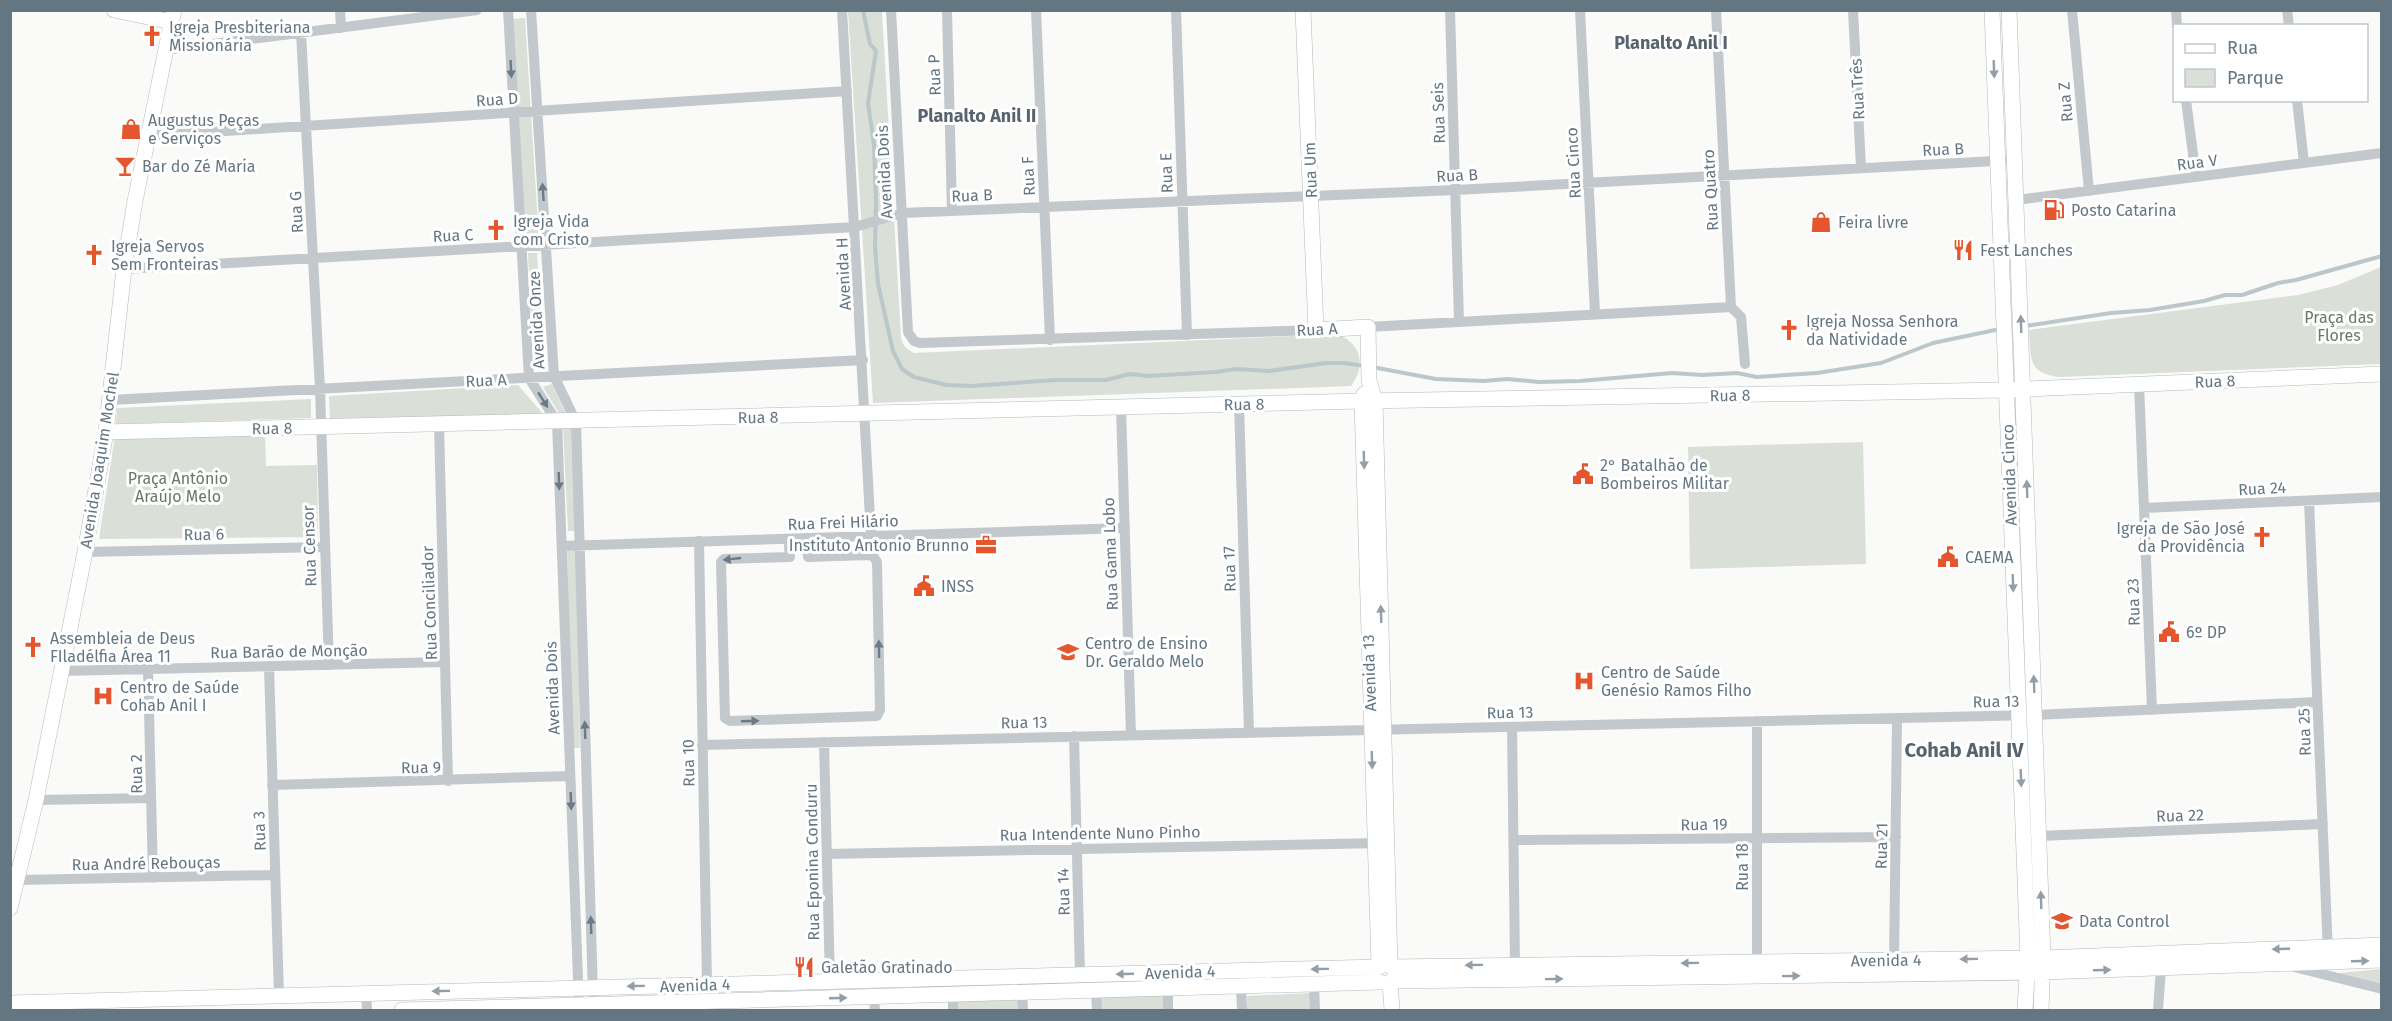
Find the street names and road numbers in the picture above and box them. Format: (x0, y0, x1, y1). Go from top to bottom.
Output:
street label: Rua P (924, 54, 945, 96)
street label: Rua Três (1846, 58, 1869, 120)
street label: Rua Z (2054, 81, 2077, 123)
street label: Rua Seis (1428, 82, 1449, 144)
street label: Rua D (475, 89, 519, 110)
street label: Avenida Dois (873, 125, 896, 219)
street label: Rua Cinco (1562, 127, 1585, 199)
street label: Rua B (1922, 139, 1965, 160)
street label: Rua Um (1300, 142, 1321, 198)
street label: Rua Quatro (1699, 149, 1722, 231)
street label: Rua V (2176, 151, 2219, 174)
street label: Rua E (1156, 152, 1177, 194)
street label: Rua F (1018, 155, 1039, 196)
street label: Rua B (1436, 165, 1479, 186)
street label: Rua B (951, 185, 993, 206)
street label: Rua G (286, 190, 307, 233)
street label: Rua C (432, 225, 474, 246)
street label: Avenida H (832, 237, 855, 311)
street label: Avenida Onze (524, 270, 549, 369)
street label: Rua A (1296, 319, 1339, 340)
street label: Avenida Joaquim Mochel (76, 370, 123, 550)
street label: Rua A (465, 370, 508, 391)
street label: Rua 8 (2194, 371, 2236, 392)
street label: Rua 8 (1709, 386, 1751, 405)
street label: Rua 8 (1223, 395, 1265, 414)
street label: Rua 8 (737, 408, 779, 427)
street label: Rua 8 (251, 419, 293, 438)
street label: Avenida Cinco (1998, 424, 2021, 526)
street label: Rua 24 (2238, 478, 2287, 499)
street label: Rua Gama Lobo (1099, 497, 1122, 611)
street label: Rua Censor (299, 504, 320, 587)
street label: Rua Frei Hilário (787, 511, 899, 534)
street label: Rua 6 (184, 525, 224, 544)
street label: Rua Conciliador (418, 545, 441, 661)
street label: Rua 17 (1219, 546, 1240, 592)
street label: Rua 23 (2123, 578, 2144, 626)
street label: Avenida 13 (1359, 634, 1380, 712)
street label: Rua Barão de Monção (210, 641, 368, 663)
street label: Avenida Dois (541, 641, 564, 735)
street label: Rua 13 (1972, 692, 2020, 711)
street label: Rua 13 (1486, 703, 1534, 722)
street label: Rua 25 (2294, 708, 2315, 756)
street label: Rua 13 (1000, 713, 1048, 732)
street label: Rua 10 (679, 739, 698, 787)
street label: Rua 2 (127, 754, 146, 794)
street label: Rua 9 (401, 758, 441, 777)
street label: Rua Eponina Conduru (802, 783, 823, 941)
street label: Rua 22 (2156, 805, 2204, 826)
street label: Rua 3 (249, 811, 270, 851)
street label: Rua 19 (1680, 815, 1728, 834)
street label: Rua Intendente Nuno Pinho (999, 822, 1201, 845)
street label: Rua 21 (1872, 823, 1891, 869)
street label: Rua 18 (1733, 843, 1752, 891)
street label: Rua André Rebouças (72, 853, 220, 875)
street label: Rua 14 (1053, 867, 1074, 916)
street label: Avenida 4 (1851, 950, 1922, 971)
street label: Avenida 4 (1144, 962, 1216, 983)
street label: Avenida 4 (659, 975, 731, 996)

